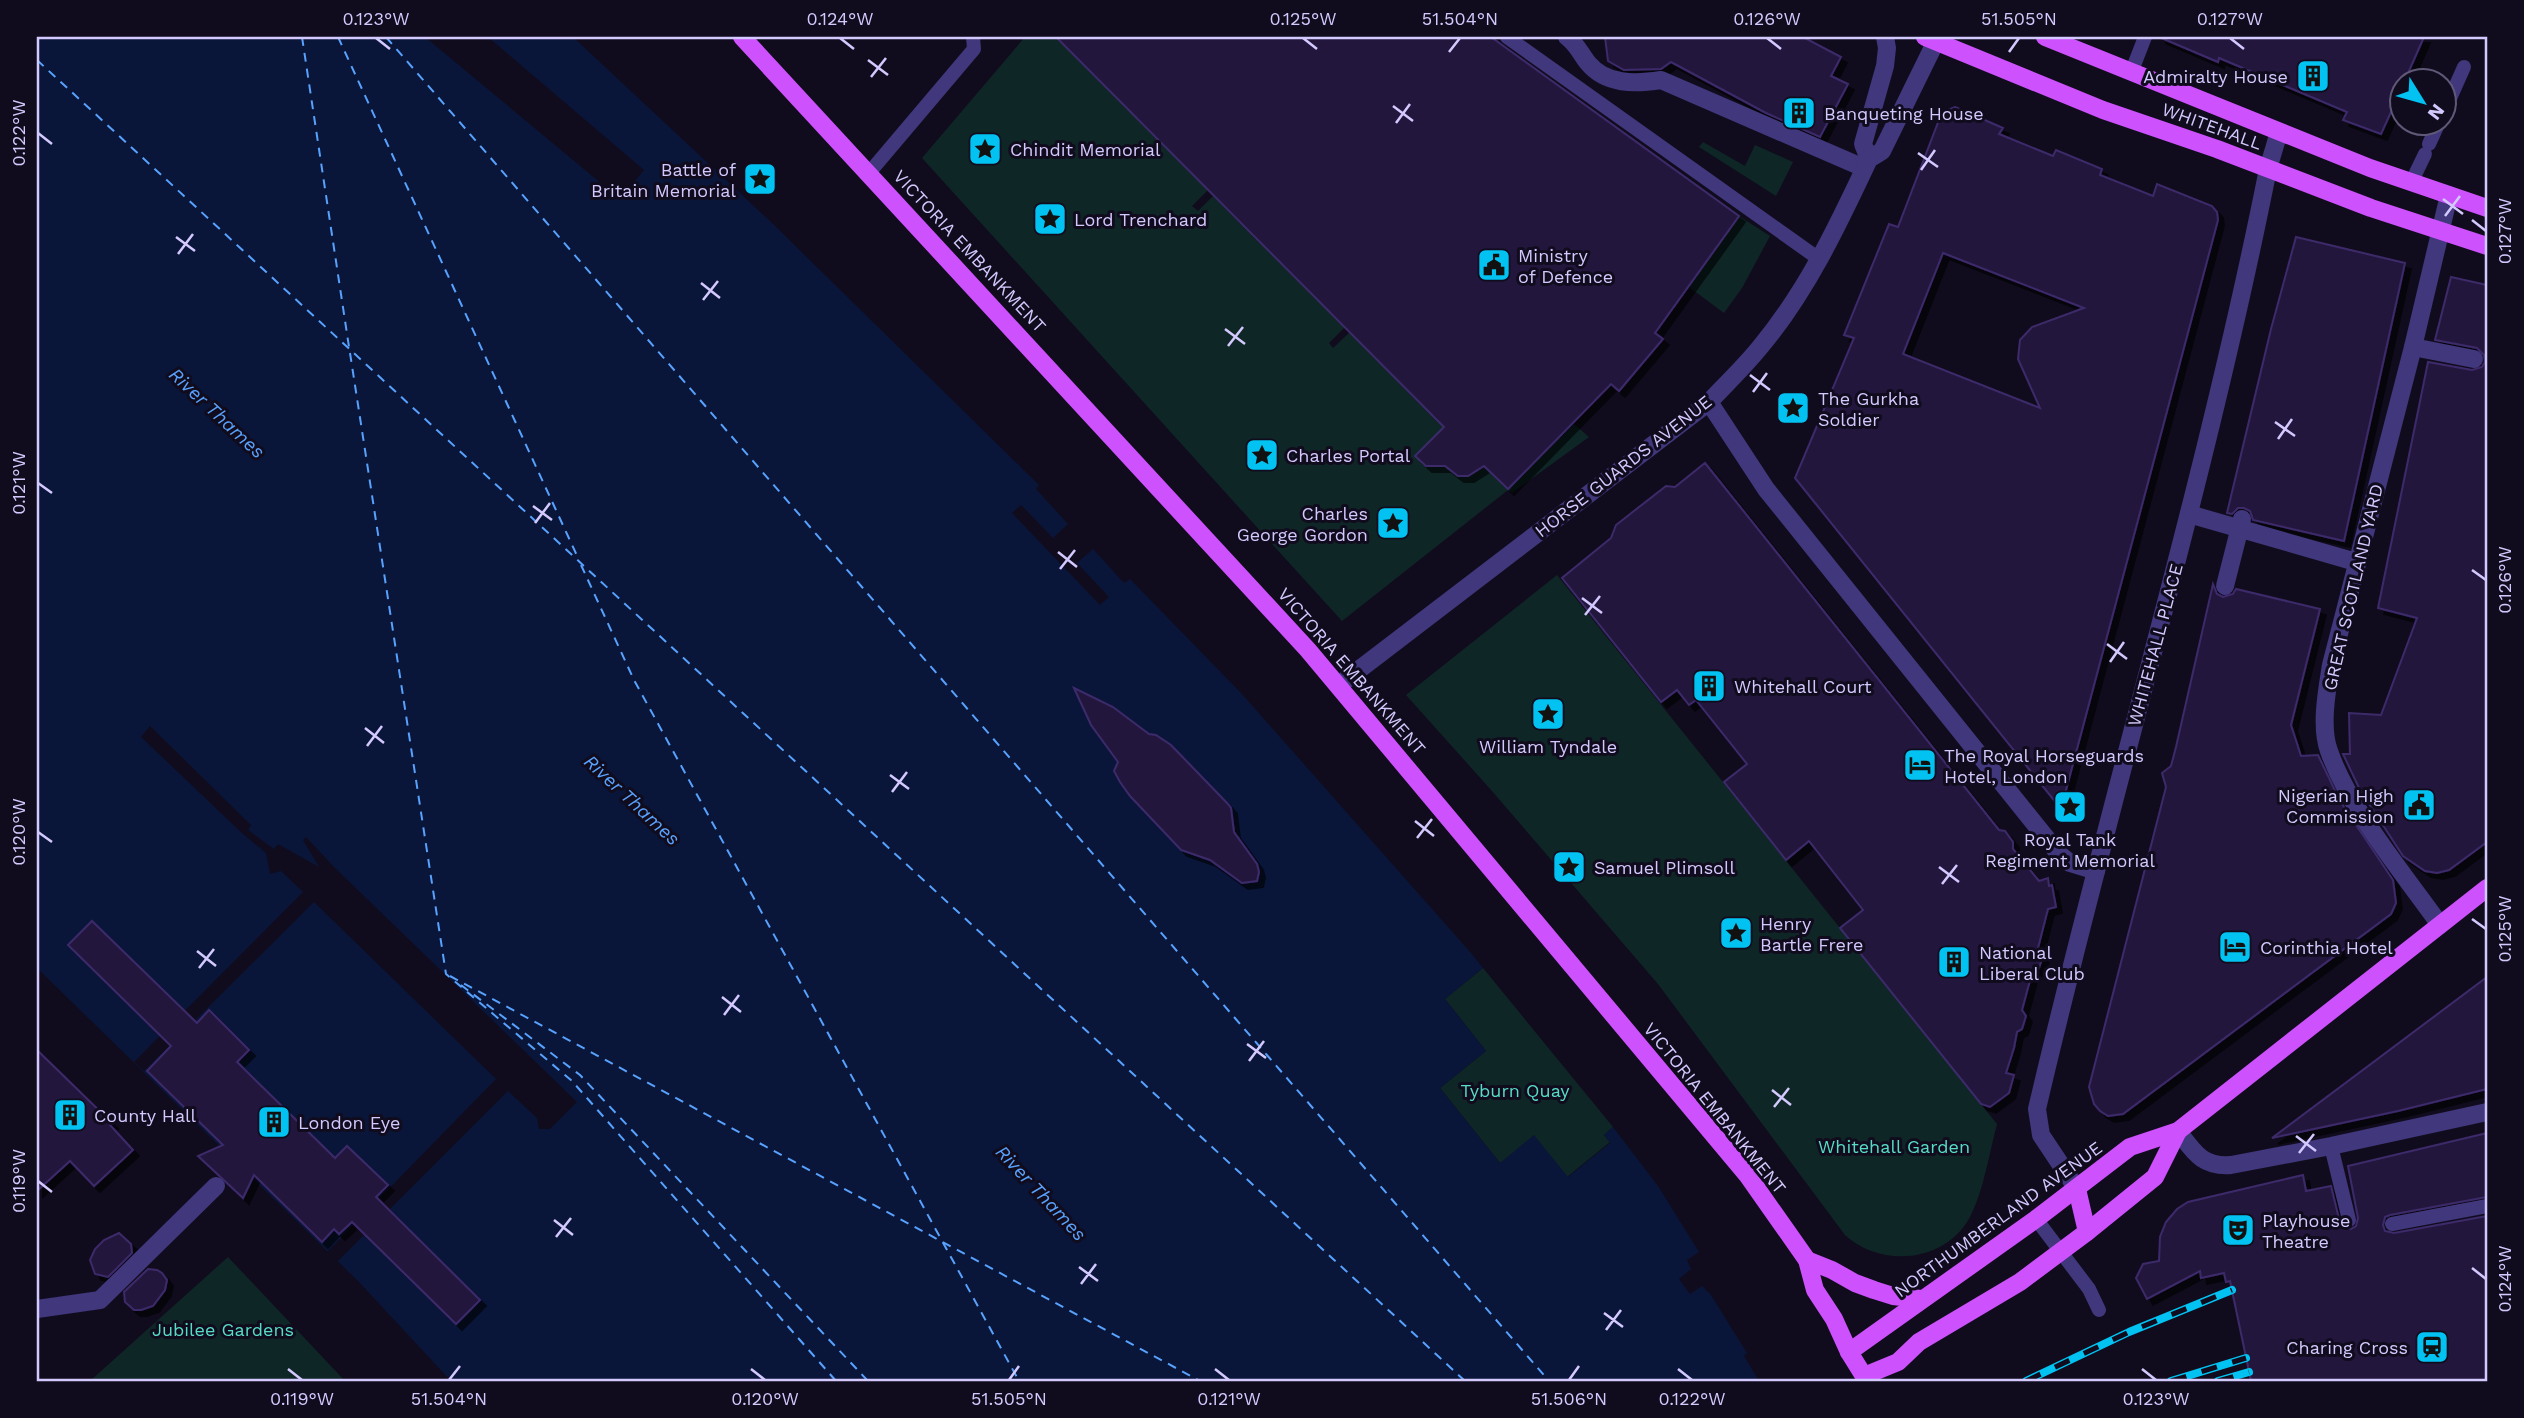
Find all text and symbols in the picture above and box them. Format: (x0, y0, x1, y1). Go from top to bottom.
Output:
text: 0.123°W (342, 8, 410, 29)
text: 0.124°W (807, 8, 873, 29)
text: 0.125°W (1270, 8, 1337, 29)
text: 51.504°N (1422, 8, 1498, 29)
text: 0.126°W (1733, 8, 1801, 29)
text: 51.505°N (1981, 8, 2057, 29)
text: 0.127°W (2197, 8, 2263, 29)
building icon: Admiralty House (2294, 57, 2332, 95)
place label: Admiralty House (2143, 66, 2288, 87)
north arrow (2388, 66, 2458, 136)
building icon: Banqueting House (1780, 94, 1818, 132)
street label: WHITEHALL (2159, 98, 2265, 154)
text: 0.122°W (8, 99, 29, 167)
text: N (2423, 99, 2450, 124)
place label: Banqueting House (1824, 103, 1984, 124)
place icon: Chindit Memorial (966, 130, 1004, 168)
place label: Chindit Memorial (1010, 139, 1161, 160)
place label: Battle of Britain Memorial (591, 159, 736, 201)
place icon: Battle of Britain Memorial (741, 160, 779, 198)
street label: VICTORIA EMBANKMENT (889, 166, 1051, 337)
text: 0.127°W (2494, 198, 2515, 264)
place icon: Lord Trenchard (1031, 200, 1069, 238)
place label: Lord Trenchard (1074, 209, 1207, 230)
place label: Ministry of Defence (1518, 245, 1613, 287)
public building icon: Ministry of Defence (1475, 246, 1513, 284)
water label: River Thames (164, 363, 270, 463)
place label: The Gurkha Soldier (1818, 388, 1919, 430)
place icon: The Gurkha Soldier (1774, 389, 1812, 427)
street label: HORSE GUARDS AVENUE (1531, 391, 1715, 541)
place icon: Charles Portal (1243, 436, 1281, 474)
place label: Charles Portal (1286, 445, 1411, 466)
text: 0.121°W (8, 451, 29, 515)
street label: GREAT SCOTLAND YARD (2319, 482, 2387, 692)
place label: Charles George Gordon (1237, 503, 1368, 545)
place icon: Charles George Gordon (1374, 504, 1412, 542)
text: 0.126°W (2494, 546, 2515, 614)
street label: WHITEHALL PLACE (2123, 561, 2187, 729)
street label: VICTORIA EMBANKMENT (1274, 583, 1430, 759)
building icon: Whitehall Court (1690, 667, 1728, 705)
place label: Whitehall Court (1734, 676, 1872, 697)
place icon: William Tyndale (1529, 695, 1567, 733)
place label: William Tyndale (1479, 736, 1617, 757)
place label: The Royal Horseguards Hotel, London (1944, 745, 2144, 787)
hotel icon: The Royal Horseguards Hotel, London (1901, 746, 1939, 784)
water label: River Thames (579, 750, 685, 850)
place label: Nigerian High Commission (2278, 785, 2394, 827)
public building icon: Nigerian High Commission (2400, 786, 2438, 824)
place icon: Royal Tank Regiment Memorial (2051, 788, 2089, 826)
text: 0.120°W (8, 798, 29, 866)
place label: Royal Tank Regiment Memorial (1985, 829, 2156, 871)
place icon: Samuel Plimsoll (1550, 848, 1588, 886)
place label: Samuel Plimsoll (1594, 857, 1735, 878)
text: 0.125°W (2494, 896, 2515, 963)
place label: Henry Bartle Frere (1760, 913, 1863, 955)
place icon: Henry Bartle Frere (1717, 914, 1755, 952)
hotel icon: Corinthia Hotel (2216, 928, 2254, 966)
place label: Corinthia Hotel (2260, 937, 2393, 958)
place label: National Liberal Club (1979, 942, 2085, 984)
building icon: National Liberal Club (1935, 943, 1973, 981)
street label: VICTORIA EMBANKMENT (1639, 1018, 1791, 1198)
park label: Tyburn Quay (1460, 1080, 1570, 1101)
building icon: County Hall (51, 1096, 89, 1134)
building icon: London Eye (255, 1103, 293, 1141)
place label: County Hall (94, 1105, 197, 1126)
place label: London Eye (298, 1112, 400, 1133)
park label: Whitehall Garden (1818, 1136, 1970, 1157)
street label: NORTHUMBERLAND AVENUE (1890, 1137, 2106, 1301)
water label: River Thames (991, 1140, 1091, 1246)
text: 0.119°W (8, 1149, 29, 1213)
place label: Playhouse Theatre (2262, 1210, 2350, 1252)
theatre icon: Playhouse Theatre (2219, 1211, 2257, 1249)
text: 0.124°W (2494, 1246, 2515, 1312)
park label: Jubilee Gardens (152, 1319, 294, 1340)
station icon: Charing Cross (2413, 1328, 2451, 1366)
place label: Charing Cross (2286, 1337, 2408, 1358)
text: 0.119°W (270, 1388, 334, 1409)
text: 51.504°N (411, 1388, 487, 1409)
text: 0.120°W (731, 1388, 799, 1409)
text: 51.505°N (971, 1388, 1047, 1409)
text: 0.121°W (1197, 1388, 1261, 1409)
text: 51.506°N (1531, 1388, 1607, 1409)
text: 0.122°W (1658, 1388, 1726, 1409)
text: 0.123°W (2122, 1388, 2190, 1409)

